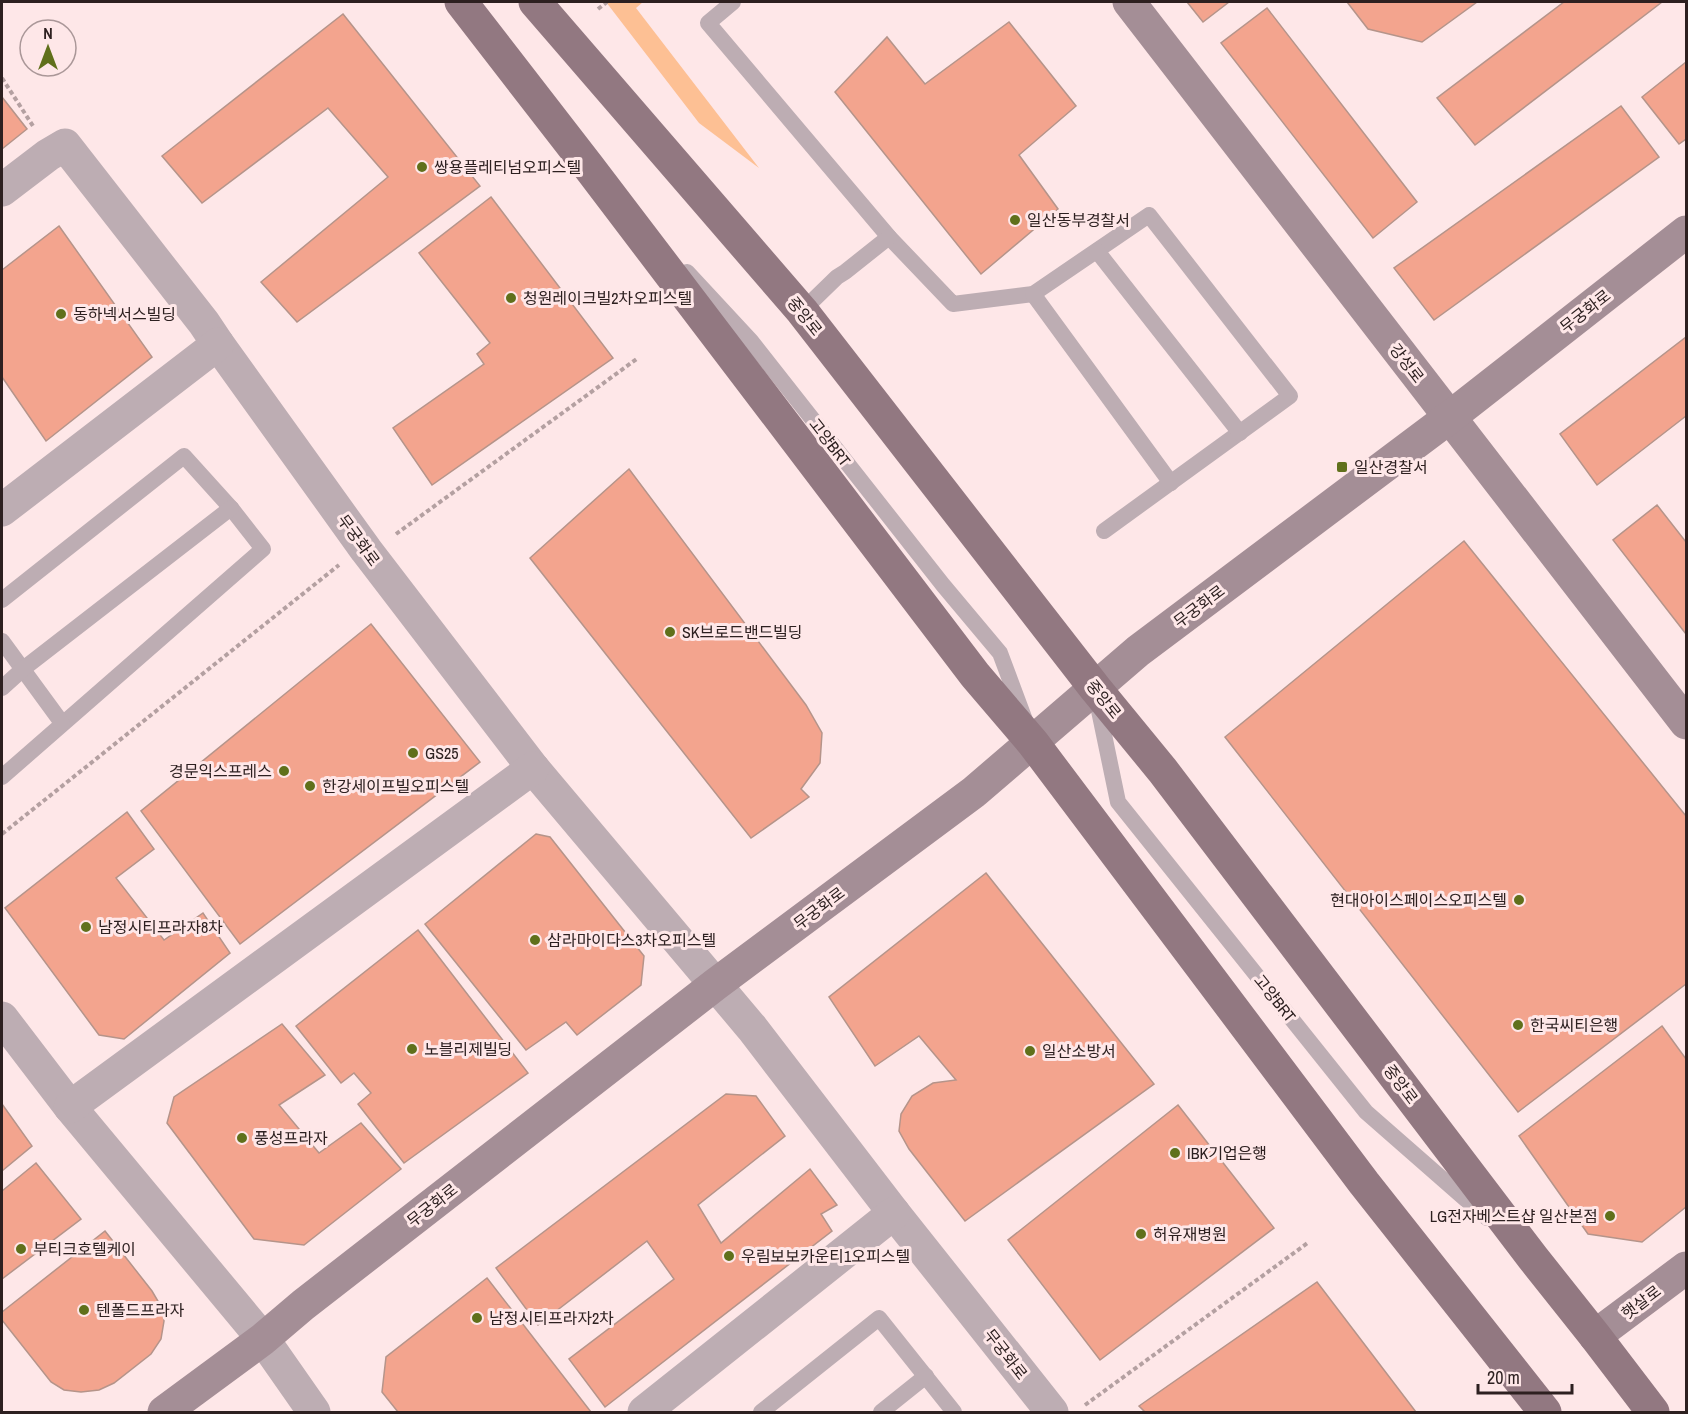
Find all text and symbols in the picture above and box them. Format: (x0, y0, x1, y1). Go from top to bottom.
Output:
north arrow (18, 18, 78, 78)
text: N (43, 22, 53, 44)
place label: 쌍용플레티넘오피스텔 (434, 156, 581, 178)
marker: 쌍용플레티넘오피스텔 (415, 160, 429, 174)
place label: 일산동부경찰서 (1027, 209, 1130, 231)
marker: 일산동부경찰서 (1008, 213, 1022, 227)
street label: 무궁화로 (1555, 284, 1615, 338)
place label: 청원레이크빌2차오피스텔 (523, 287, 692, 309)
marker: 청원레이크빌2차오피스텔 (504, 291, 518, 305)
street label: 중앙로 (783, 292, 828, 340)
place label: 동하넥서스빌딩 (73, 303, 176, 325)
marker: 동하넥서스빌딩 (54, 307, 68, 321)
street label: 강성로 (1385, 339, 1429, 387)
street label: 고양BRT (804, 413, 856, 471)
place label: 일산경찰서 (1354, 456, 1428, 478)
marker: 일산경찰서 (1335, 460, 1349, 474)
street label: 무궁화로 (333, 510, 385, 571)
street label: 무궁화로 (1169, 579, 1229, 633)
place label: SK브로드밴드빌딩 (682, 621, 803, 643)
marker: SK브로드밴드빌딩 (663, 625, 677, 639)
street label: 중앙로 (1082, 675, 1127, 723)
place label: GS25 (425, 742, 459, 764)
marker: GS25 (406, 746, 420, 760)
place label: 경문익스프레스 (169, 760, 272, 782)
marker: 경문익스프레스 (277, 764, 291, 778)
place label: 한강세이프빌오피스텔 (322, 775, 469, 797)
marker: 한강세이프빌오피스텔 (303, 779, 317, 793)
street label: 무궁화로 (789, 881, 849, 935)
place label: 현대아이스페이스오피스텔 (1330, 889, 1507, 911)
marker: 현대아이스페이스오피스텔 (1512, 893, 1526, 907)
place label: 남정시티프라자8차 (98, 916, 223, 938)
marker: 남정시티프라자8차 (79, 920, 93, 934)
place label: 삼라마이다스3차오피스텔 (547, 929, 716, 951)
marker: 삼라마이다스3차오피스텔 (528, 933, 542, 947)
street label: 고양BRT (1249, 970, 1301, 1026)
place label: 한국씨티은행 (1530, 1014, 1618, 1036)
marker: 한국씨티은행 (1511, 1018, 1525, 1032)
place label: 노블리제빌딩 (424, 1038, 512, 1060)
place label: 일산소방서 (1042, 1040, 1116, 1062)
marker: 노블리제빌딩 (405, 1042, 419, 1056)
marker: 일산소방서 (1023, 1044, 1037, 1058)
street label: 중앙로 (1379, 1060, 1423, 1108)
place label: 풍성프라자 (254, 1127, 328, 1149)
marker: 풍성프라자 (235, 1131, 249, 1145)
place label: IBK기업은행 (1187, 1142, 1267, 1164)
marker: IBK기업은행 (1168, 1146, 1182, 1160)
street label: 무궁화로 (402, 1178, 462, 1232)
place label: LG전자베스트샵 일산본점 (1430, 1205, 1598, 1227)
marker: LG전자베스트샵 일산본점 (1603, 1209, 1617, 1223)
place label: 허유재병원 (1153, 1223, 1227, 1245)
marker: 허유재병원 (1134, 1227, 1148, 1241)
place label: 부티크호텔케이 (33, 1238, 136, 1260)
marker: 부티크호텔케이 (14, 1242, 28, 1256)
place label: 우림보보카운티1오피스텔 (741, 1245, 910, 1267)
marker: 우림보보카운티1오피스텔 (722, 1249, 736, 1263)
street label: 햇살로 (1617, 1280, 1665, 1324)
place label: 텐폴드프라자 (96, 1299, 185, 1321)
marker: 텐폴드프라자 (77, 1303, 91, 1317)
place label: 남정시티프라자2차 (489, 1307, 614, 1329)
marker: 남정시티프라자2차 (470, 1311, 484, 1325)
street label: 무궁화로 (979, 1324, 1033, 1384)
scale bar (1478, 1357, 1572, 1395)
text: 20 m (1487, 1365, 1520, 1390)

